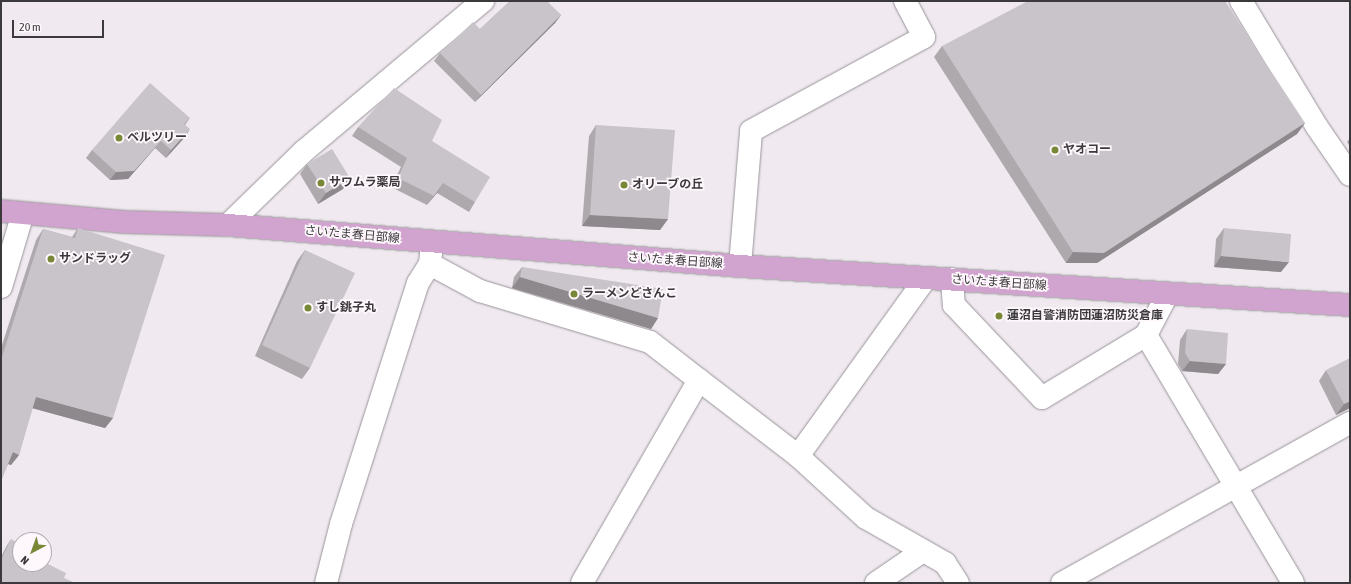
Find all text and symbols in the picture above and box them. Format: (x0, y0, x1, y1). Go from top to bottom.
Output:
scale bar (14, 12, 106, 38)
text: 20 m (19, 20, 41, 34)
place label: ベルツリー (127, 131, 187, 145)
marker: ベルツリー (114, 133, 124, 143)
place label: ヤオコー (1063, 143, 1111, 157)
marker: ヤオコー (1050, 145, 1060, 155)
place label: サワムラ薬局 (329, 176, 401, 190)
marker: サワムラ薬局 (316, 178, 326, 188)
place label: オリーブの丘 (632, 178, 704, 192)
marker: オリーブの丘 (619, 180, 629, 190)
street label: さいたま春日部線 (304, 224, 400, 246)
street label: さいたま春日部線 (627, 250, 723, 272)
place label: サンドラッグ (59, 252, 131, 266)
marker: サンドラッグ (46, 254, 56, 264)
street label: さいたま春日部線 (951, 272, 1047, 294)
place label: ラーメンどさんこ (582, 287, 678, 301)
marker: ラーメンどさんこ (569, 289, 579, 299)
place label: すし銚子丸 (316, 301, 376, 315)
marker: すし銚子丸 (303, 303, 313, 313)
place label: 蓮沼自警消防団蓮沼防災倉庫 (1007, 309, 1163, 323)
marker: 蓮沼自警消防団蓮沼防災倉庫 (994, 311, 1004, 321)
north arrow (12, 532, 52, 572)
text: N (18, 554, 31, 567)

